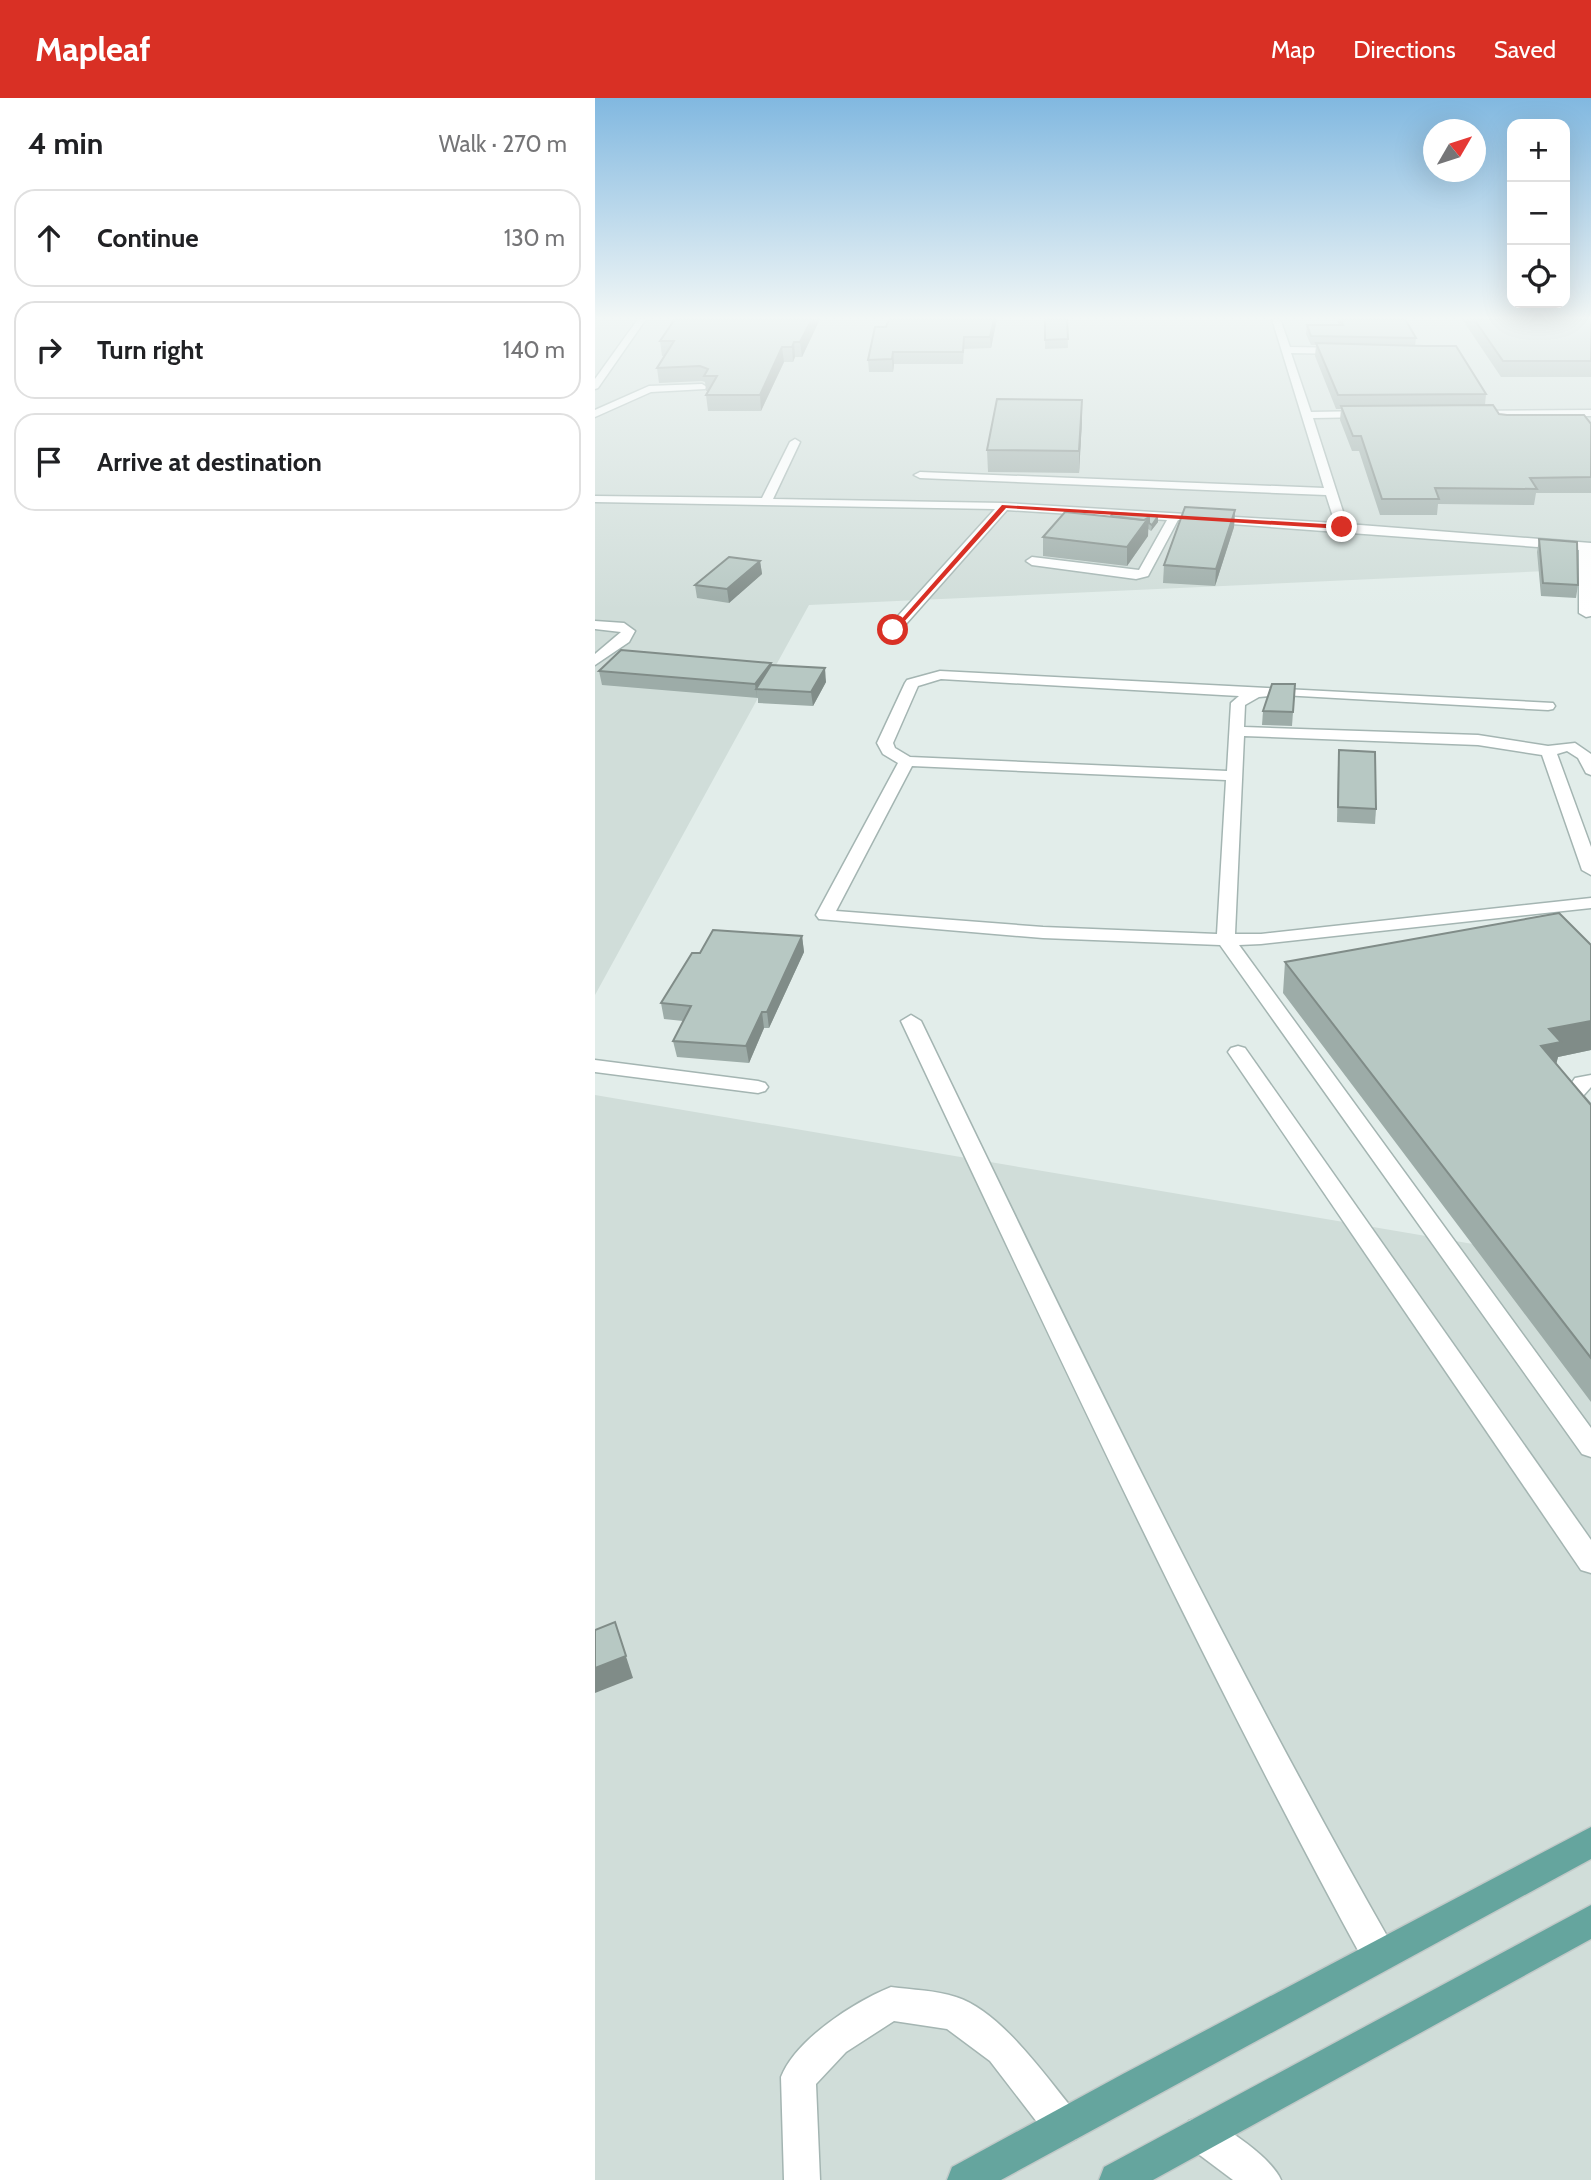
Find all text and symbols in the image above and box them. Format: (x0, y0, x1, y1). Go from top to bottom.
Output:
text: Mapleaf (35, 29, 151, 69)
text: Map (1271, 35, 1315, 64)
text: Directions (1353, 35, 1456, 64)
text: Saved (1494, 35, 1556, 64)
north arrow (1423, 119, 1486, 182)
map controls (1507, 119, 1570, 308)
button: + (1507, 119, 1570, 182)
text: 4 min (28, 125, 103, 162)
text: Walk · 270 m (439, 130, 567, 158)
button: − (1507, 182, 1570, 245)
icon: ahead (30, 219, 68, 257)
text: Continue (97, 222, 199, 254)
text: 130 m (504, 224, 565, 252)
button: locate (1507, 245, 1570, 308)
icon: right (30, 331, 68, 369)
text: Turn right (97, 334, 203, 366)
text: 140 m (503, 336, 565, 364)
icon: arrive (30, 443, 68, 481)
text: Arrive at destination (97, 446, 322, 478)
route end (1326, 511, 1357, 542)
route start (877, 614, 908, 645)

